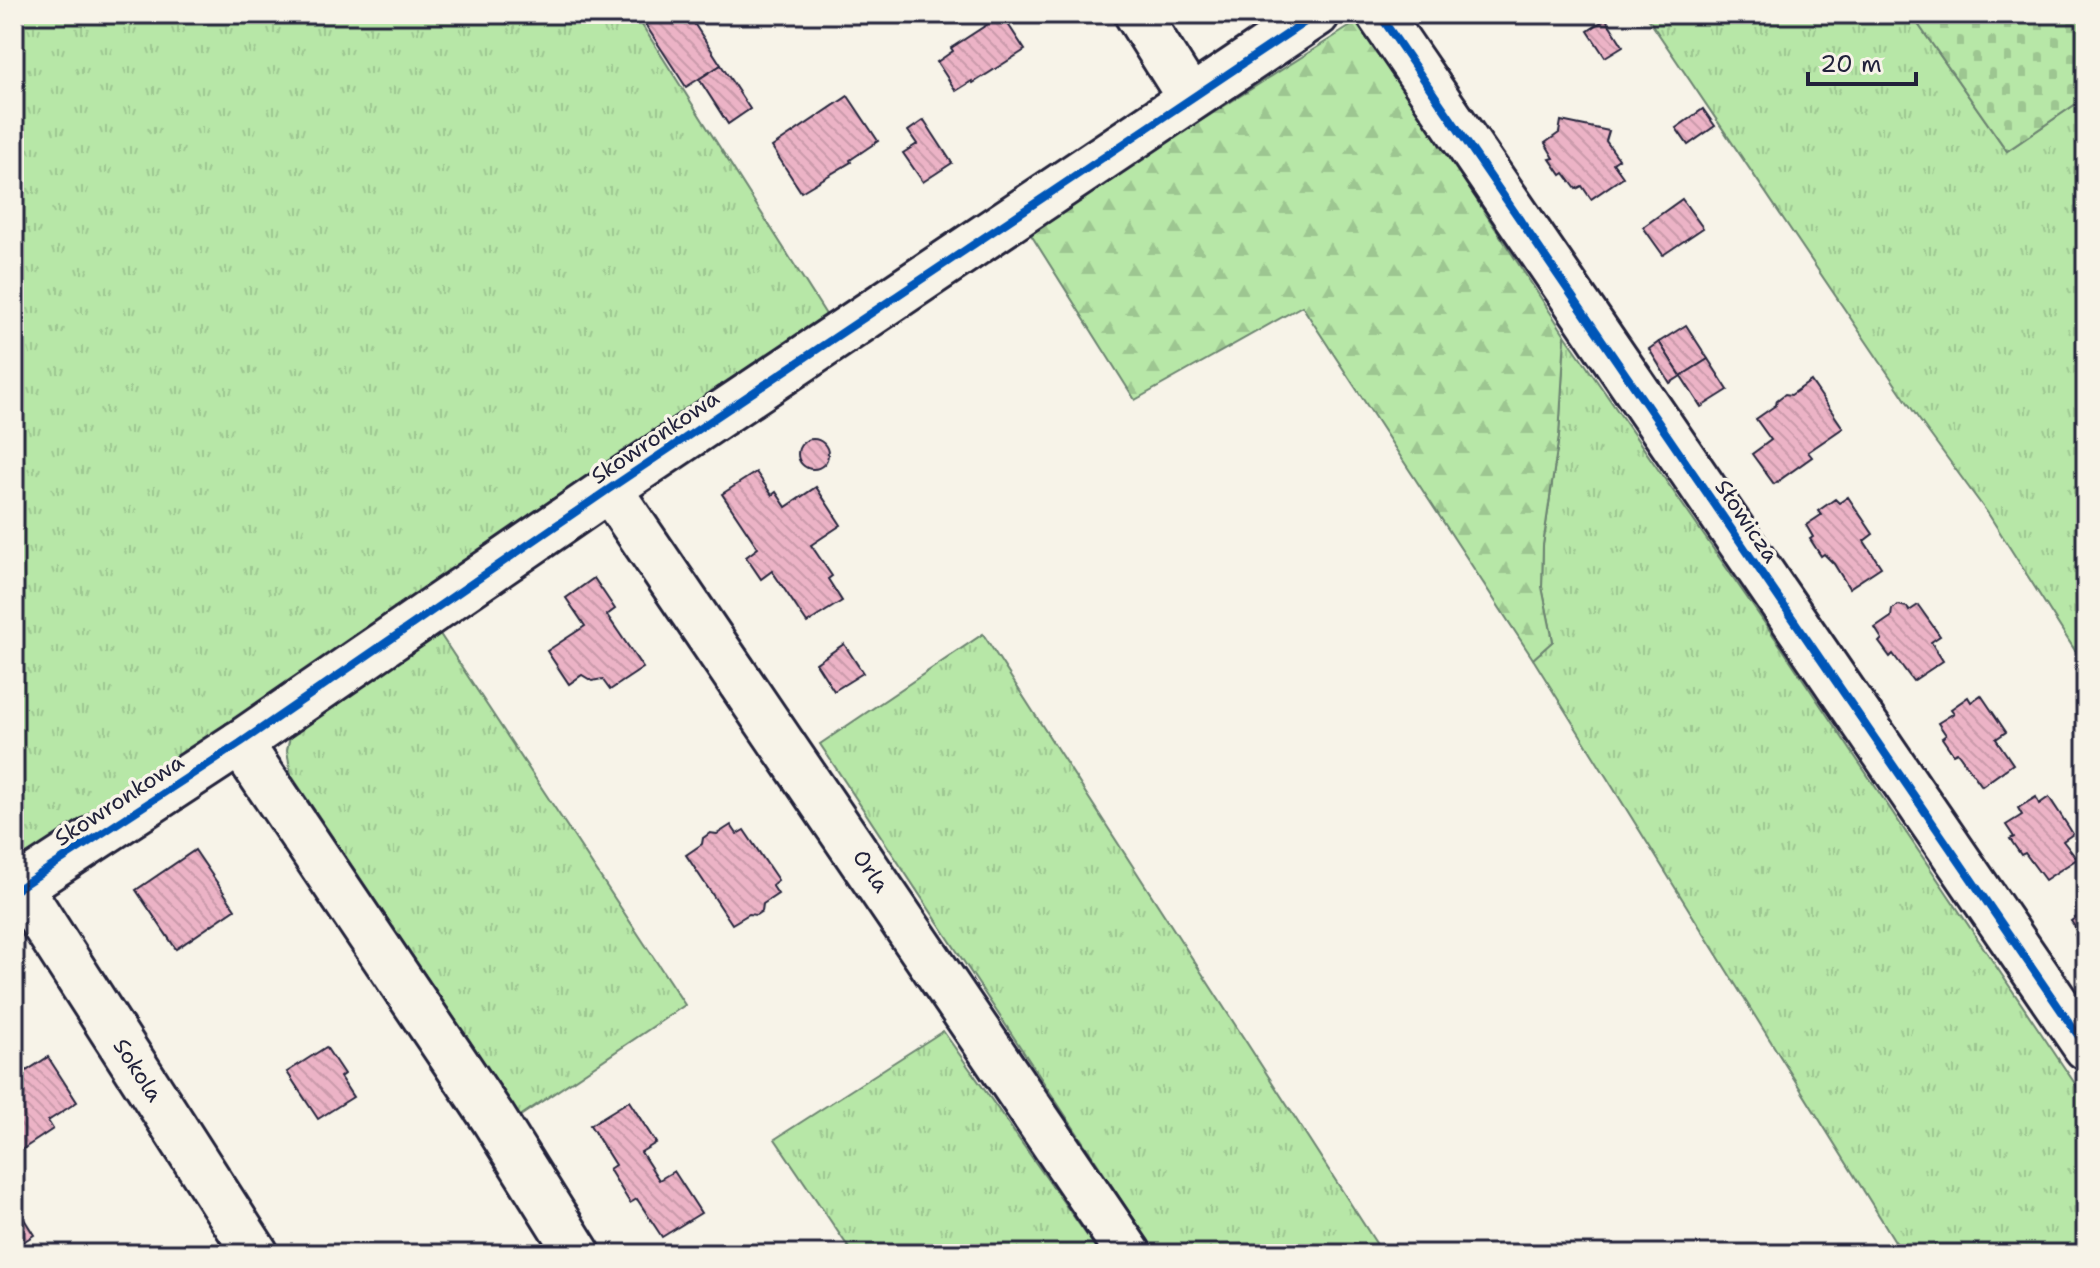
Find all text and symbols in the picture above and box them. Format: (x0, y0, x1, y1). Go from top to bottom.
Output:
scale bar (1808, 36, 1916, 86)
text: 20 m (1820, 48, 1882, 80)
street label: Skowronkowa (585, 383, 725, 491)
street label: Słowicza (1709, 474, 1786, 569)
street label: Skowronkowa (49, 747, 190, 853)
street label: Orla (846, 844, 896, 898)
street label: Sokola (107, 1033, 169, 1108)

